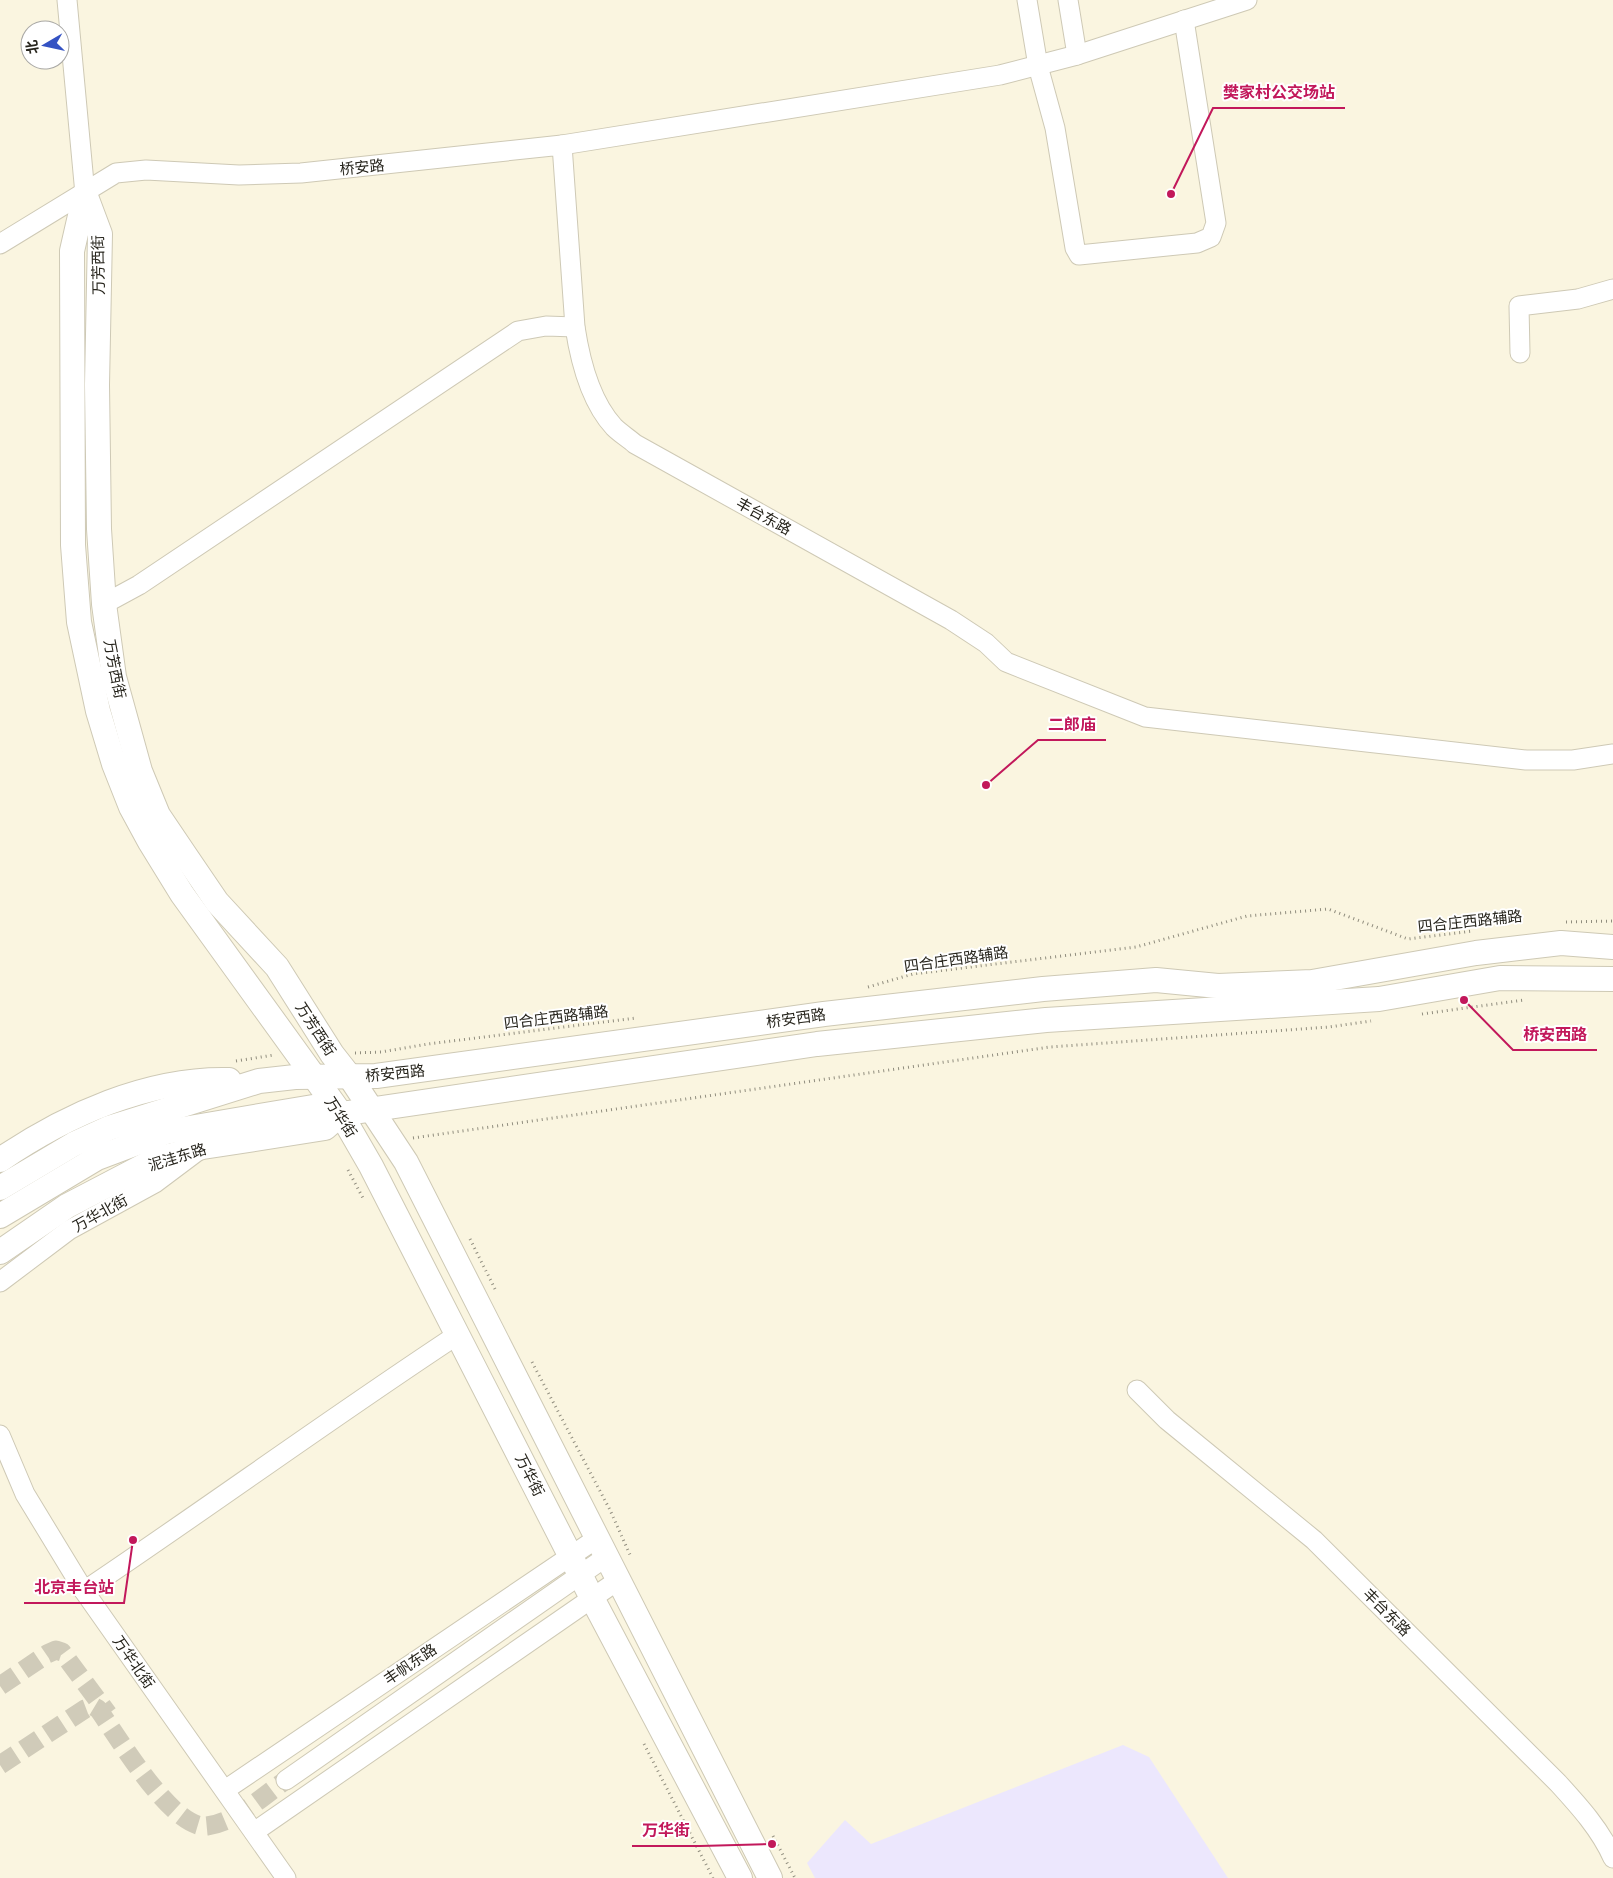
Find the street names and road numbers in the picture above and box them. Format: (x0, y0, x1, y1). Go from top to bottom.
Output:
street label: 桥安路 (339, 155, 385, 179)
street label: 万芳西街 (88, 235, 108, 295)
street label: 丰台东路 (733, 493, 795, 539)
street label: 万芳西街 (100, 638, 130, 700)
street label: 四合庄西路辅路 (1417, 906, 1523, 936)
street label: 四合庄西路辅路 (903, 942, 1009, 976)
street label: 万芳西街 (292, 999, 340, 1059)
street label: 四合庄西路辅路 (503, 1001, 609, 1033)
street label: 桥安西路 (765, 1004, 827, 1032)
street label: 桥安西路 (364, 1060, 426, 1086)
street label: 万华街 (321, 1093, 361, 1141)
street label: 泥洼东路 (146, 1139, 208, 1175)
street label: 万华北街 (69, 1190, 131, 1236)
street label: 万华街 (511, 1451, 549, 1499)
street label: 丰台东路 (1359, 1584, 1415, 1640)
street label: 万华北街 (109, 1632, 159, 1692)
street label: 丰帆东路 (380, 1639, 440, 1689)

